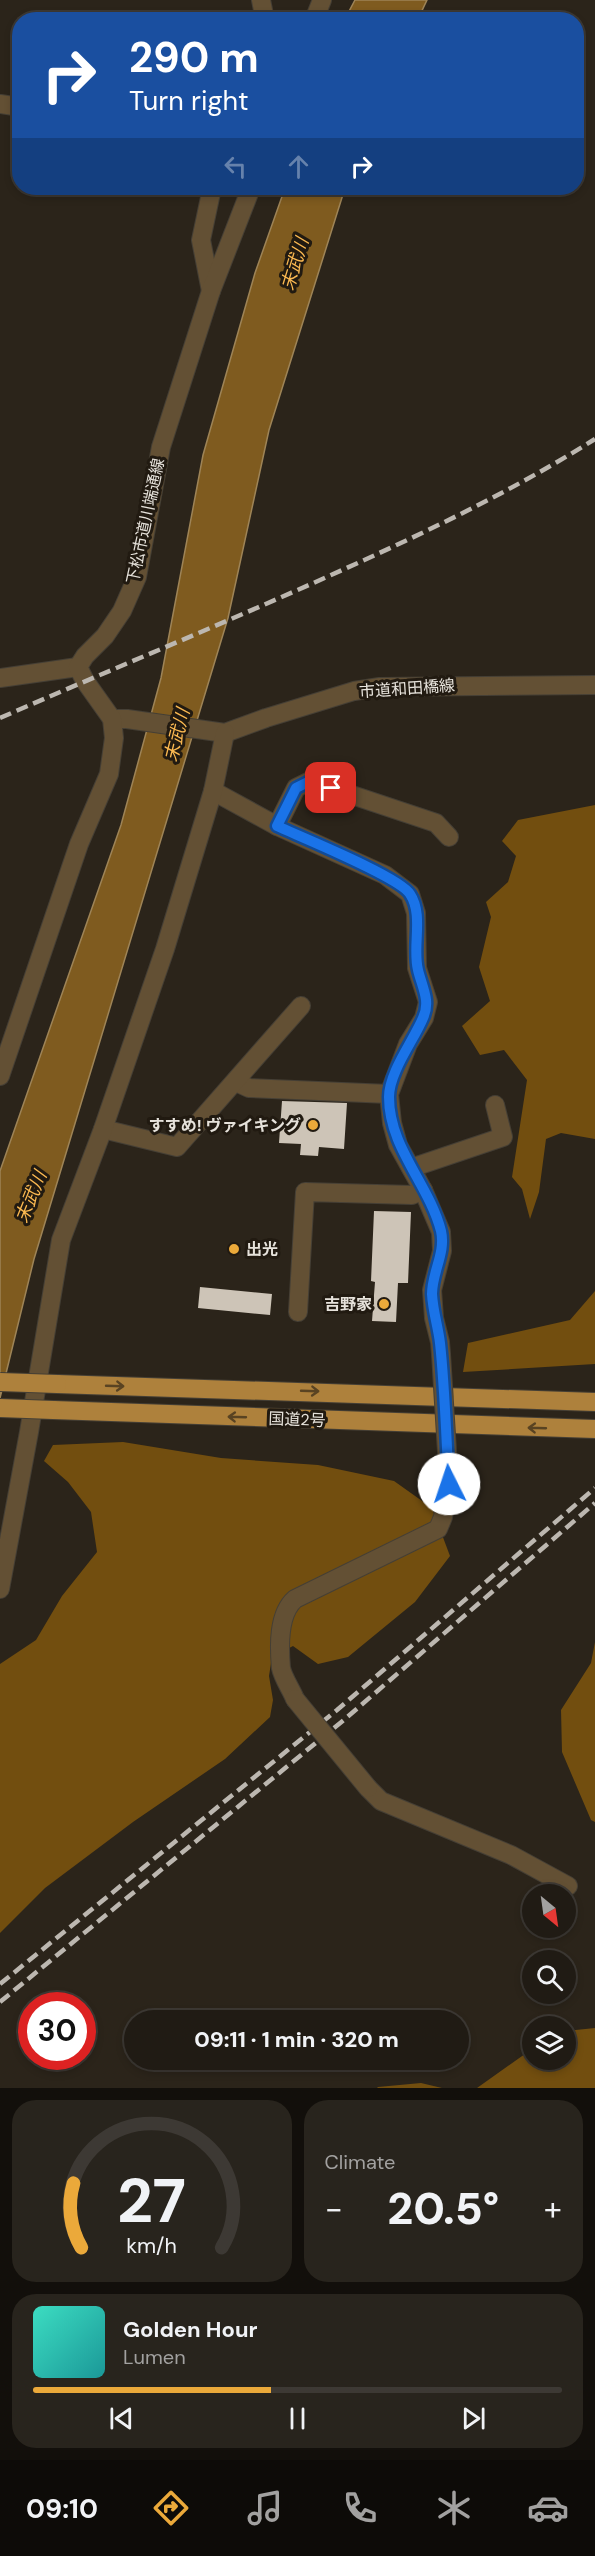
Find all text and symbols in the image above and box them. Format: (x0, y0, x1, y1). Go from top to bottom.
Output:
text: 290 m (129, 30, 259, 85)
icon: right (30, 36, 108, 114)
text: Turn right (129, 83, 249, 118)
icon: left (219, 150, 252, 183)
icon: ahead (282, 150, 315, 183)
icon: right (345, 150, 378, 183)
water label: 末武川 (276, 233, 315, 293)
street label: 下松市道川端通線 (122, 456, 169, 586)
street label: 市道和田橋線 (358, 675, 456, 702)
water label: 末武川 (159, 704, 196, 764)
pin (305, 762, 356, 813)
icon: arrive (314, 771, 347, 804)
place label: すすめ! ヴァイキング (149, 1115, 301, 1136)
marker: すすめ! ヴァイキング (306, 1118, 320, 1132)
water label: 末武川 (10, 1166, 53, 1227)
place label: 出光 (246, 1239, 278, 1260)
marker: 出光 (227, 1242, 241, 1256)
place label: 吉野家 (324, 1294, 372, 1315)
marker: 吉野家 (377, 1297, 391, 1311)
one-way arrow (105, 1380, 125, 1391)
one-way arrow (300, 1386, 320, 1397)
street label: 国道2号 (268, 1408, 326, 1431)
one-way arrow (227, 1412, 247, 1423)
one-way arrow (527, 1422, 547, 1433)
position arrow (417, 1452, 481, 1516)
north arrow (522, 1884, 576, 1938)
map controls (522, 1884, 576, 2070)
button: search (522, 1950, 576, 2004)
speed limit sign: 30 (18, 1992, 96, 2070)
button: layers (522, 2016, 576, 2070)
text: 09:11 · 1 min · 320 m (194, 2025, 399, 2054)
text: Climate (325, 2149, 395, 2175)
text: 27 (117, 2160, 186, 2241)
text: 20.5° (387, 2179, 499, 2238)
text: − (325, 2187, 343, 2230)
text: + (544, 2187, 562, 2230)
text: km/h (126, 2232, 177, 2260)
text: Golden Hour (123, 2315, 258, 2344)
text: Lumen (123, 2344, 186, 2370)
icon: previous (105, 2402, 138, 2435)
icon: pause (281, 2402, 314, 2435)
icon: next (457, 2402, 490, 2435)
icon: directions (150, 2487, 192, 2529)
icon: music (244, 2487, 286, 2529)
icon: phone (339, 2487, 381, 2529)
icon: climate (433, 2487, 475, 2529)
icon: car (527, 2487, 569, 2529)
text: 09:10 (26, 2491, 98, 2526)

